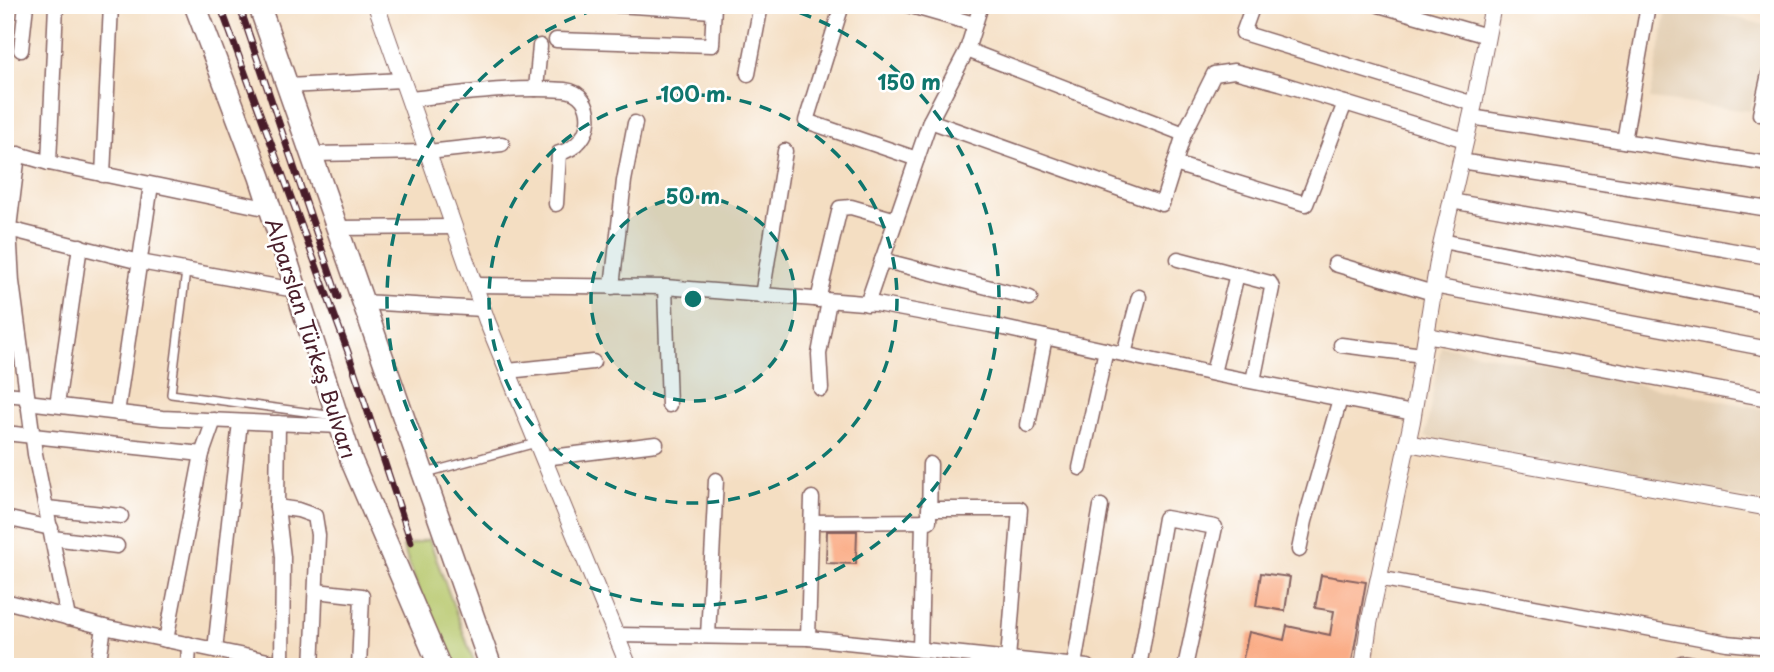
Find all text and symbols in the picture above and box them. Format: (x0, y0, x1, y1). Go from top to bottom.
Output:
text: 150 m (877, 65, 941, 97)
text: 100 m (660, 77, 726, 109)
text: 50 m (666, 179, 720, 211)
street label: Alparslan Türkeş Bulvarı (258, 214, 366, 462)
centre of rings (681, 287, 705, 311)

